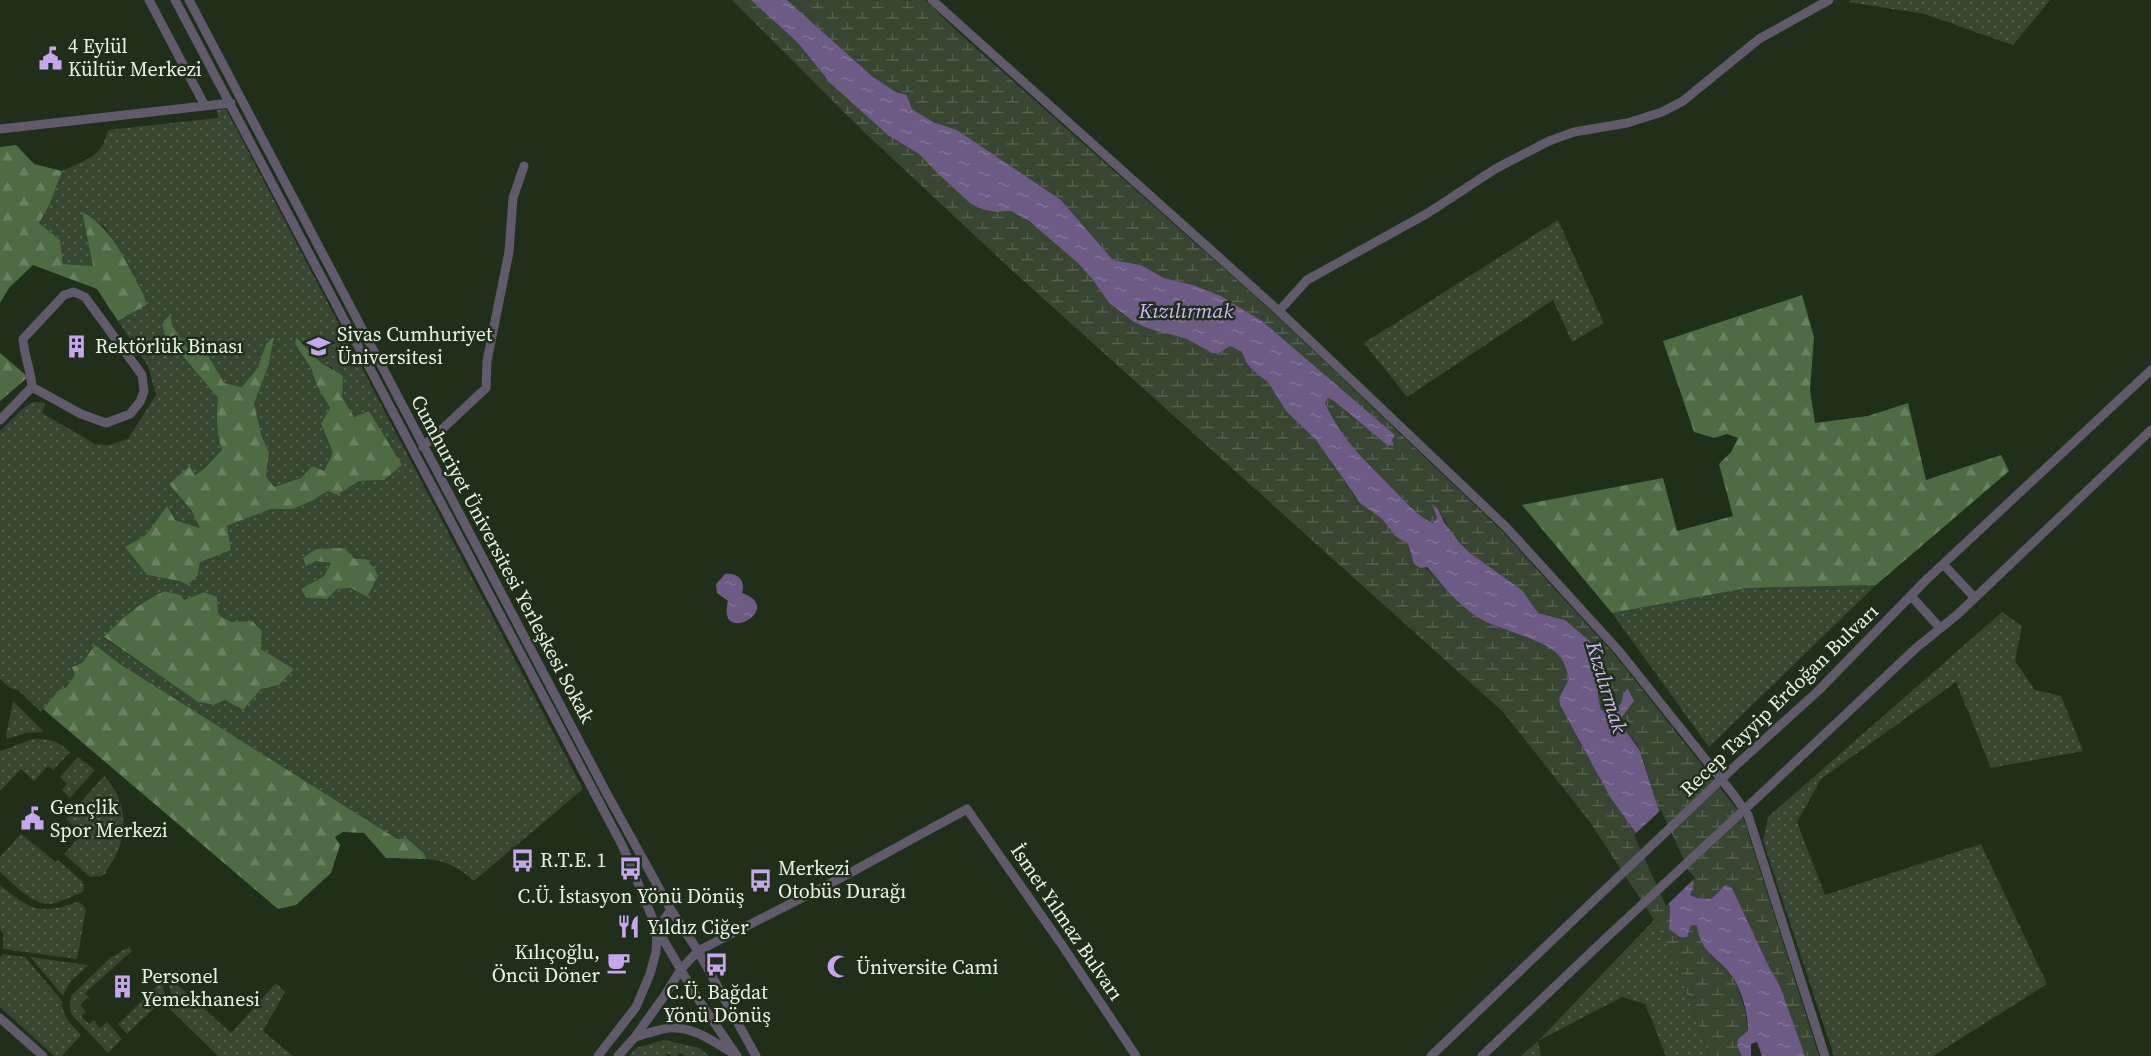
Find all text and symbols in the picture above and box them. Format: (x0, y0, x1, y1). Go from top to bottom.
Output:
place label: 4 Eylül Kültür Merkezi (68, 32, 202, 83)
public building icon: 4 Eylül Kültür Merkezi (37, 45, 63, 71)
water label: Kızılırmak (1138, 296, 1233, 325)
place label: Sivas Cumhuriyet Üniversitesi (337, 320, 493, 371)
place label: Rektörlük Binası (95, 332, 243, 360)
building icon: Rektörlük Binası (64, 333, 90, 359)
school or university icon: Sivas Cumhuriyet Üniversitesi (306, 333, 332, 359)
street label: Cumhuriyet Üniversitesi Yerleşkesi Sokak (404, 390, 602, 728)
street label: Recep Tayyip Erdoğan Bulvarı (1674, 598, 1884, 802)
water label: Kızılırmak (1579, 637, 1635, 737)
place label: Gençlik Spor Merkezi (50, 793, 168, 844)
public building icon: Gençlik Spor Merkezi (19, 805, 45, 831)
street label: İsmet Yılmaz Bulvarı (1004, 838, 1130, 1006)
place label: R.T.E. 1 (540, 846, 607, 874)
bus stop icon: R.T.E. 1 (509, 847, 535, 873)
place label: Merkezi Otobüs Durağı (778, 854, 906, 905)
bus stop icon: C.Ü. İstasyon Yönü Dönüş (618, 855, 644, 881)
bus stop icon: Merkezi Otobüs Durağı (747, 867, 773, 893)
place label: C.Ü. İstasyon Yönü Dönüş (518, 882, 744, 910)
place label: Yıldız Ciğer (647, 913, 749, 941)
restaurant icon: Yıldız Ciğer (616, 914, 642, 940)
place label: Kılıçoğlu, Öncü Döner (492, 938, 601, 989)
cafe icon: Kılıçoğlu, Öncü Döner (605, 950, 631, 976)
bus stop icon: C.Ü. Bağdat Yönü Dönüş (704, 951, 730, 977)
place label: Üniversite Cami (856, 953, 999, 981)
mosque icon: Üniversite Cami (825, 954, 851, 980)
place label: Personel Yemekhanesi (141, 962, 260, 1013)
building icon: Personel Yemekhanesi (110, 974, 136, 1000)
place label: C.Ü. Bağdat Yönü Dönüş (663, 978, 771, 1029)

